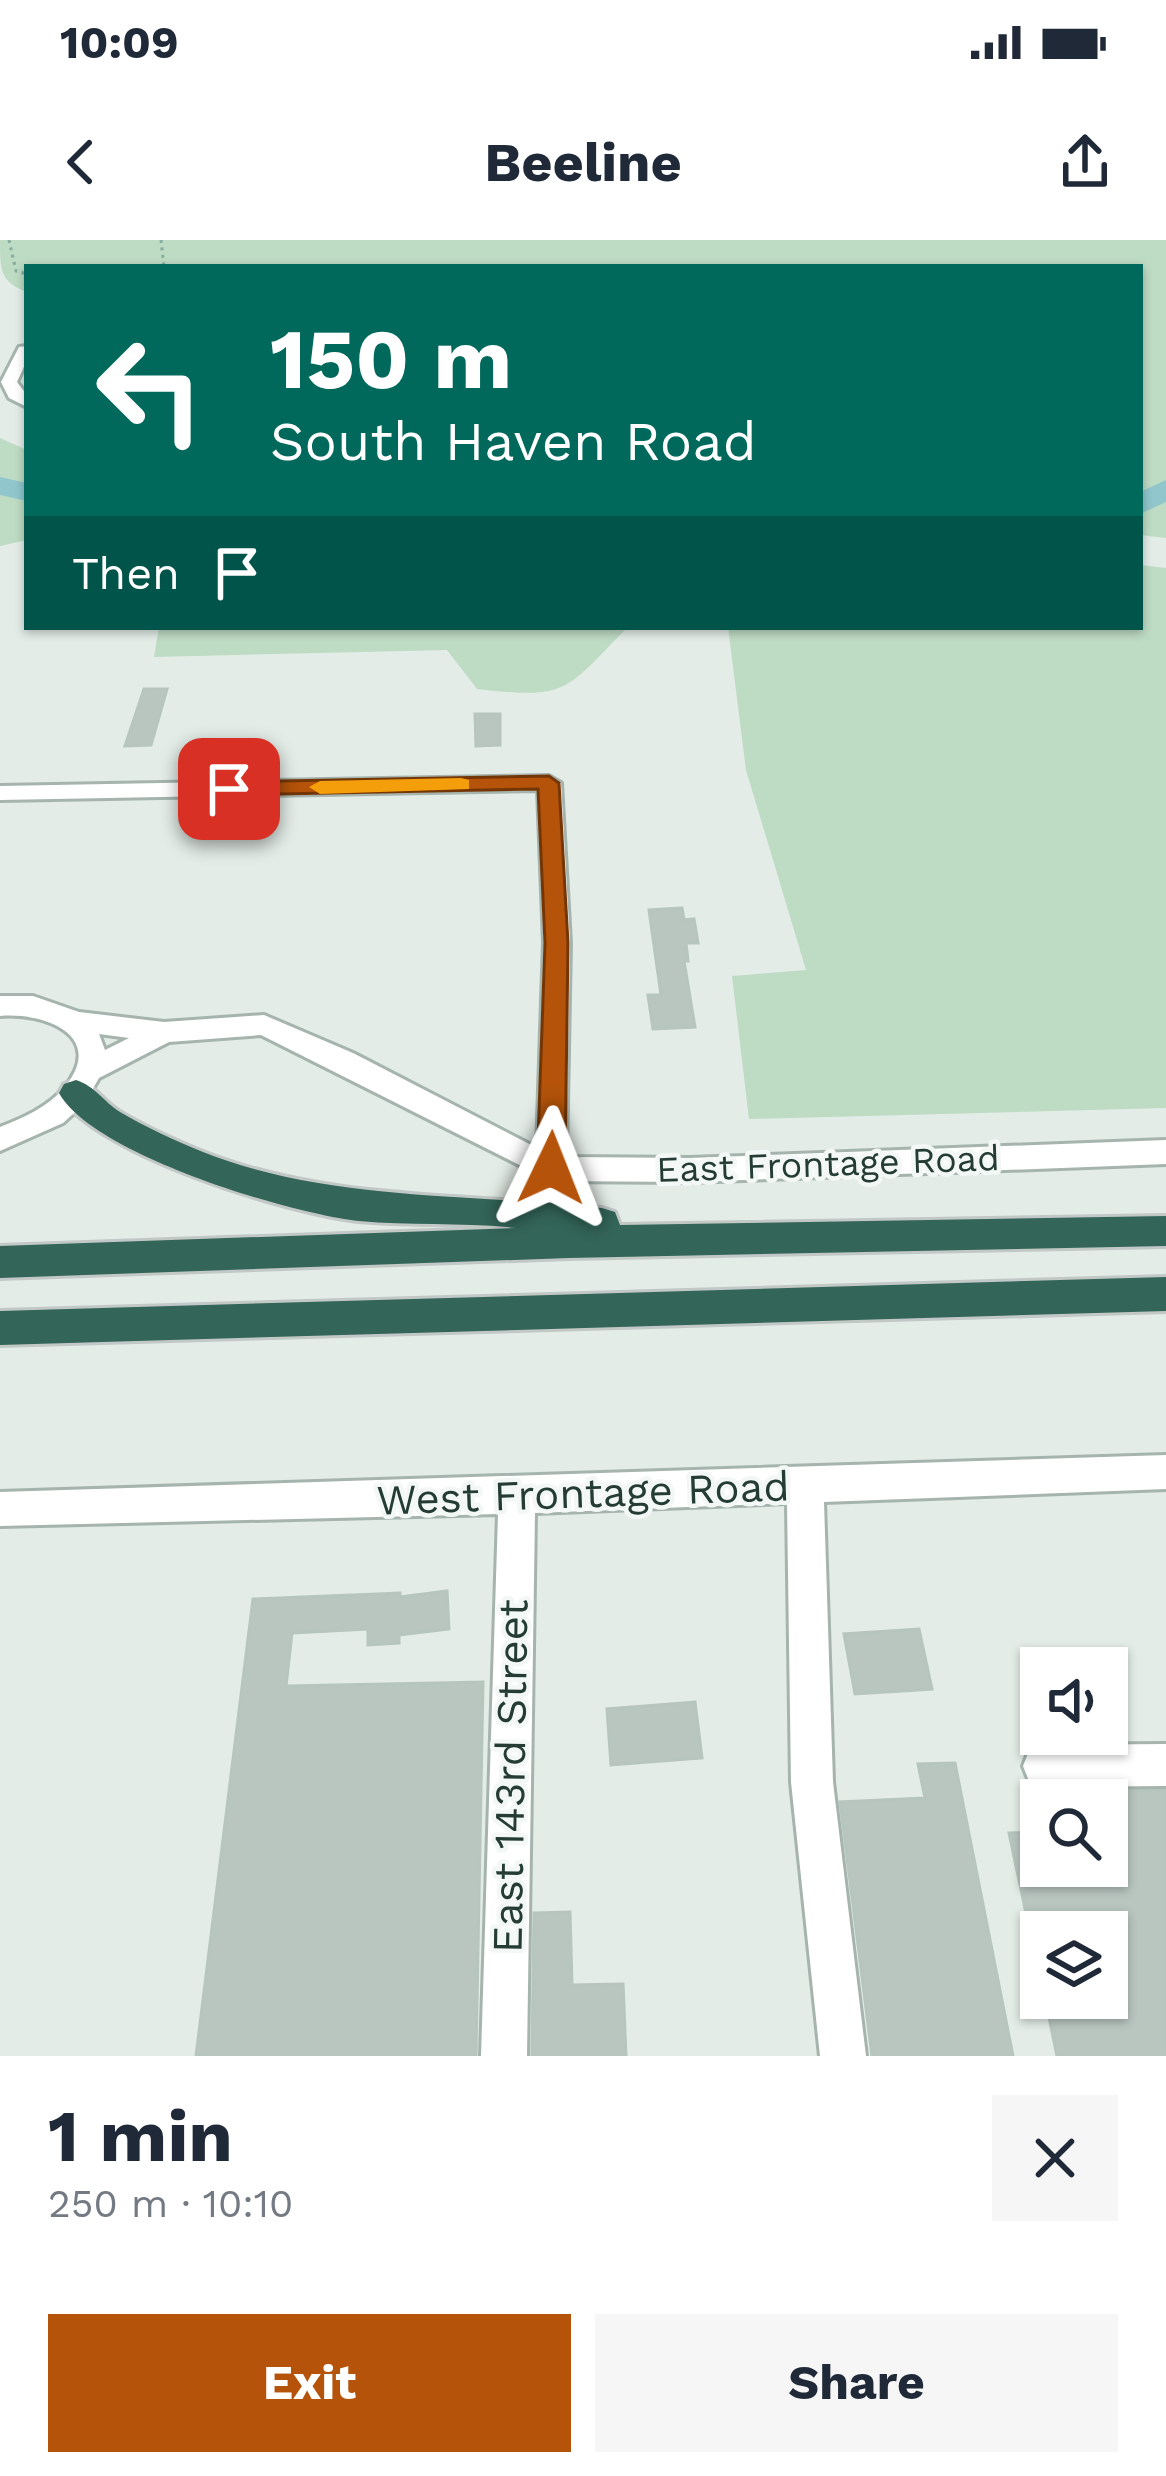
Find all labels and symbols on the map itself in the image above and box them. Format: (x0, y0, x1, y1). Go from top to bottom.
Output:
pin (178, 738, 280, 840)
position arrow (488, 1105, 614, 1231)
street label: East Frontage Road (656, 1137, 1000, 1191)
street label: West Frontage Road (376, 1461, 790, 1525)
street label: East 143rd Street (482, 1599, 538, 1953)

